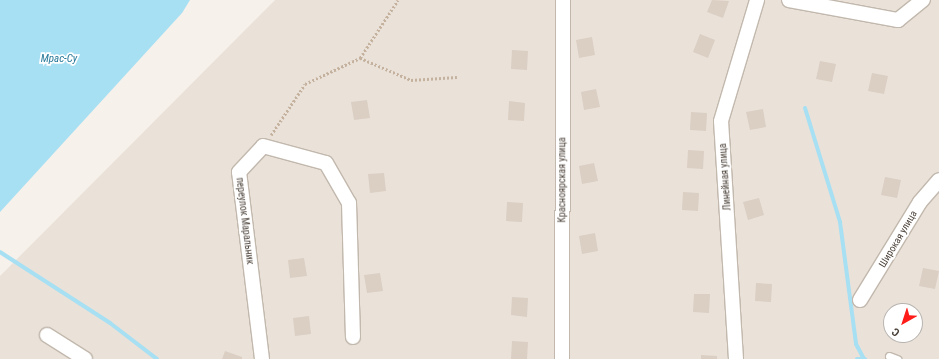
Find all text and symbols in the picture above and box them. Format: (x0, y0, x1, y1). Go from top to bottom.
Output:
water label: Мрас-Су (41, 52, 77, 66)
street label: Красноярская улица (556, 137, 568, 223)
street label: Линейная улица (717, 143, 733, 211)
street label: переулок Маральник (234, 177, 256, 265)
street label: Широкая улица (876, 208, 920, 270)
north arrow (883, 303, 923, 343)
text: С (889, 325, 902, 339)

